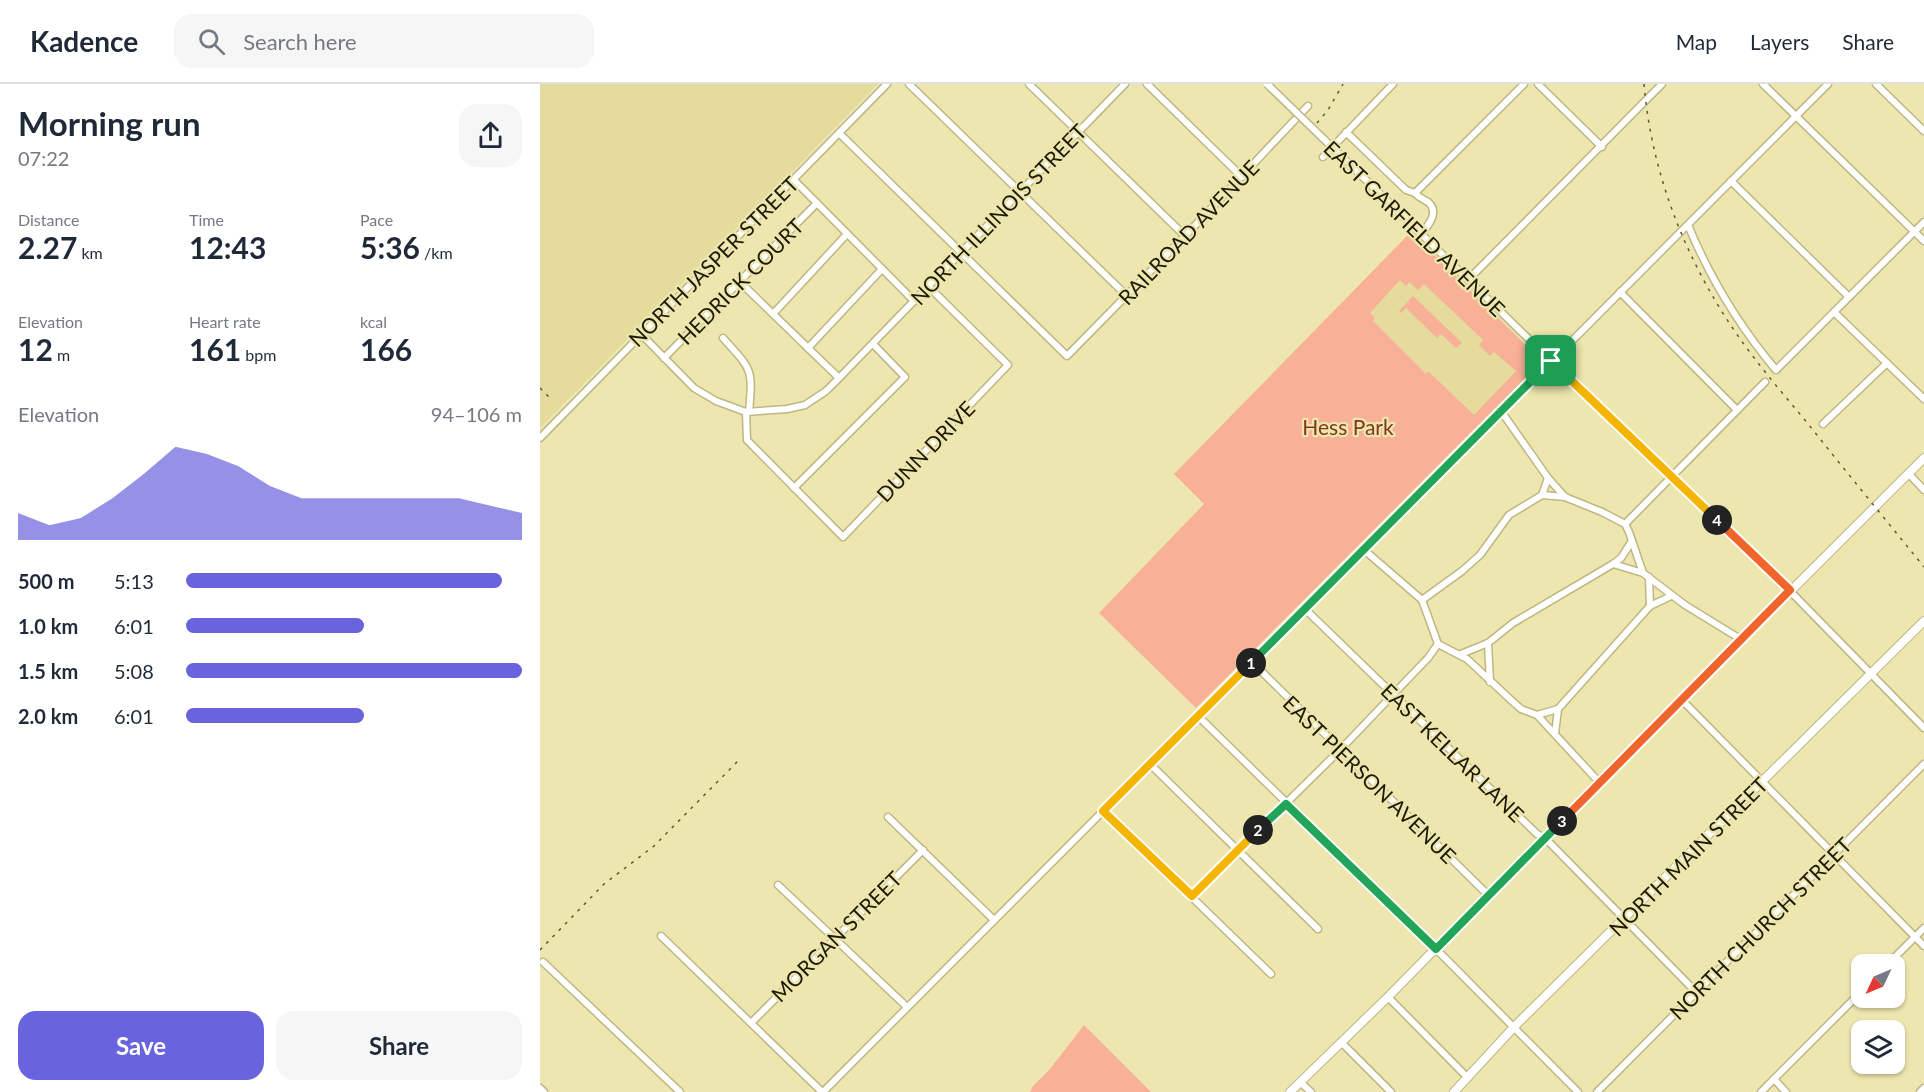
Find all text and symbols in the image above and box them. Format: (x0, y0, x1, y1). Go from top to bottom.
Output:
search box (174, 14, 594, 68)
text: Kadence (30, 24, 138, 58)
icon: search (195, 25, 228, 58)
text: Search here (243, 28, 357, 55)
text: Map (1676, 29, 1717, 54)
text: Layers (1750, 29, 1809, 54)
text: Share (1842, 29, 1894, 54)
text: Morning run (18, 103, 201, 143)
button: share (459, 104, 522, 167)
street label: NORTH ILLINOIS STREET (905, 118, 1091, 310)
street label: EAST GARFIELD AVENUE (1319, 135, 1511, 321)
text: 07:22 (18, 146, 69, 170)
street label: RAILROAD AVENUE (1113, 154, 1263, 310)
street label: NORTH JASPER STREET (623, 170, 804, 351)
text: Distance (18, 210, 79, 229)
text: Time (189, 210, 224, 229)
text: Pace (360, 210, 393, 229)
street label: HEDRICK COURT (672, 213, 808, 349)
text: 2.27 (18, 229, 77, 265)
text: 12:43 (189, 229, 266, 265)
text: 5:36 (360, 229, 420, 265)
text: km (77, 243, 103, 262)
text: /km (420, 243, 453, 262)
text: Elevation (18, 312, 83, 331)
text: Heart rate (189, 312, 261, 331)
text: kcal (360, 312, 387, 331)
text: 12 (18, 331, 53, 367)
text: 161 (189, 331, 241, 367)
text: 166 (360, 331, 412, 367)
pin (1525, 335, 1576, 386)
icon: arrive (1534, 344, 1567, 377)
text: m (53, 345, 70, 364)
text: bpm (241, 345, 276, 364)
street label: DUNN DRIVE (871, 395, 979, 507)
text: Elevation (18, 402, 99, 426)
text: 94–106 m (431, 402, 522, 426)
park label: Hess Park (1302, 414, 1394, 439)
pin: 4 (1702, 505, 1732, 535)
text: 4 (1712, 510, 1722, 529)
text: 500 m (18, 569, 74, 593)
text: 5:13 (114, 569, 154, 593)
text: 1.0 km (18, 614, 78, 638)
text: 6:01 (114, 614, 154, 638)
pin: 1 (1236, 648, 1266, 678)
text: 1 (1246, 653, 1256, 672)
text: 1.5 km (18, 659, 78, 683)
text: 5:08 (114, 659, 154, 683)
street label: EAST KELLAR LANE (1377, 678, 1529, 826)
street label: EAST PIERSON AVENUE (1278, 690, 1462, 868)
text: 2.0 km (18, 704, 78, 728)
text: 6:01 (114, 704, 154, 728)
street label: NORTH MAIN STREET (1604, 771, 1773, 940)
pin: 3 (1547, 806, 1577, 836)
text: 3 (1557, 811, 1567, 830)
pin: 2 (1243, 815, 1273, 845)
text: 2 (1253, 820, 1263, 839)
street label: NORTH CHURCH STREET (1664, 831, 1857, 1024)
street label: MORGAN STREET (766, 865, 907, 1006)
north arrow (1851, 954, 1905, 1008)
map controls (1851, 954, 1905, 1074)
button: Save (18, 1011, 264, 1080)
button: Share (276, 1011, 522, 1080)
button: layers (1851, 1020, 1905, 1074)

